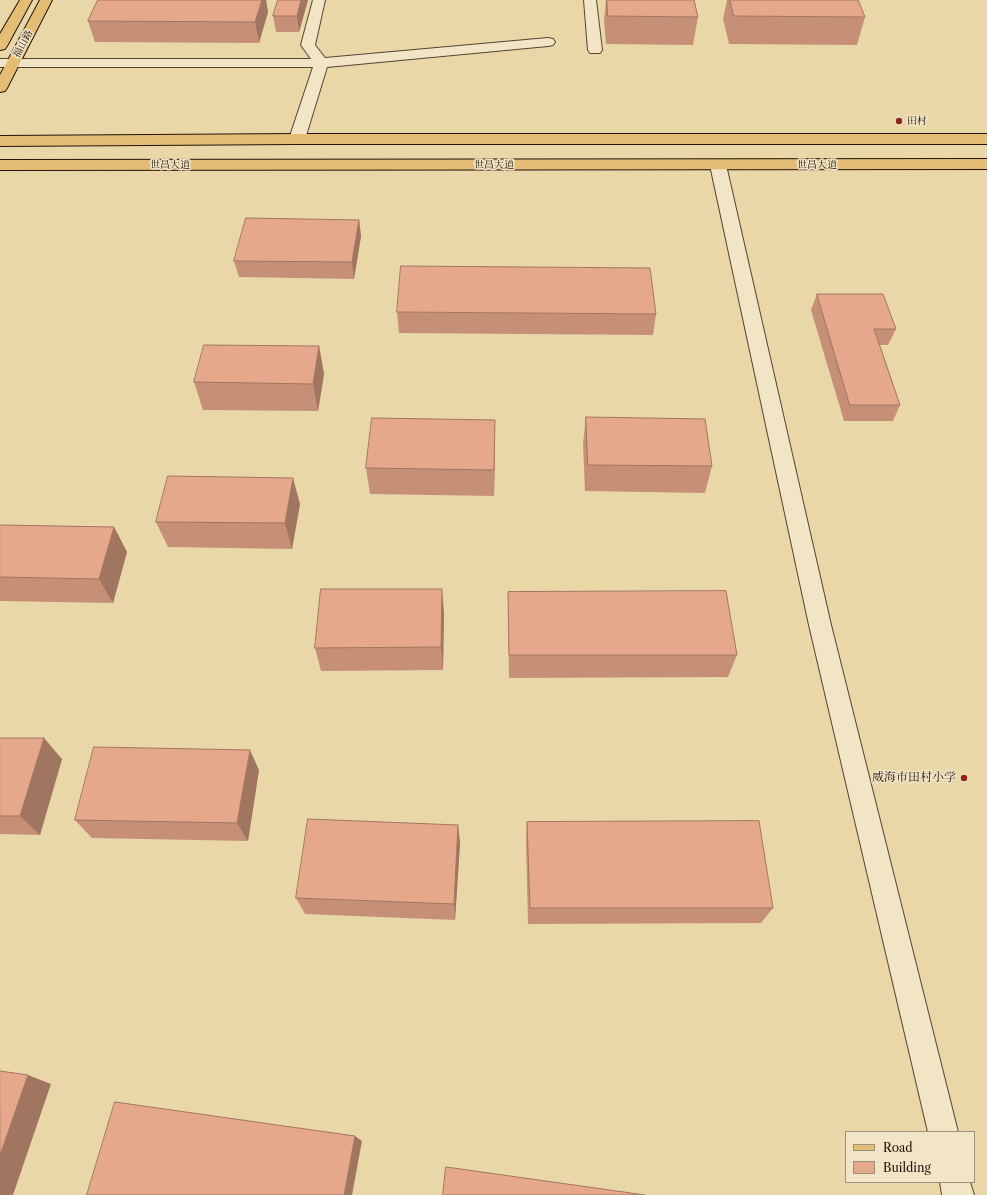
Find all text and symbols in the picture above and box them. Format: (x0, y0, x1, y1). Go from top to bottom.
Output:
street label: 福山路 (11, 28, 35, 60)
place label: 田村 (907, 115, 927, 127)
marker: 田村 (894, 116, 904, 126)
street label: 世昌大道 (150, 159, 190, 171)
street label: 世昌大道 (474, 159, 514, 171)
street label: 世昌大道 (797, 159, 837, 171)
place label: 威海市田村小学 (872, 771, 956, 785)
marker: 威海市田村小学 (959, 773, 969, 783)
legend (845, 1131, 975, 1183)
text: Road (883, 1140, 913, 1155)
text: Building (883, 1160, 931, 1175)

